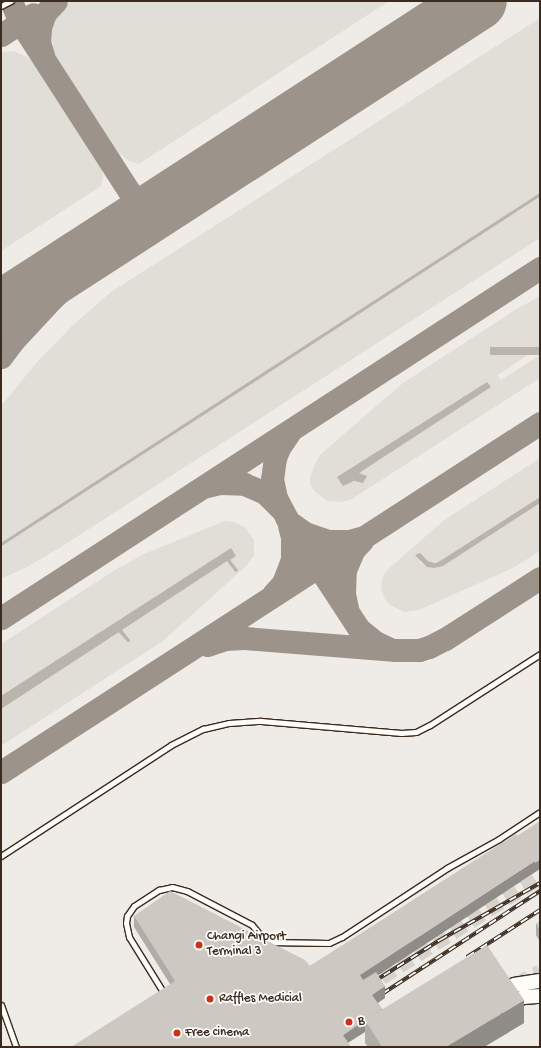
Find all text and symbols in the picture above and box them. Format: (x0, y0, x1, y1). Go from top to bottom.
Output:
place label: Changi Airport Terminal 3 (207, 930, 286, 961)
marker: Changi Airport Terminal 3 (194, 940, 204, 950)
place label: Raffles Medicial (219, 991, 302, 1007)
marker: Raffles Medicial (204, 993, 216, 1005)
place label: B (358, 1014, 365, 1030)
marker: B (343, 1016, 355, 1028)
place label: Free cinema (185, 1025, 249, 1041)
marker: Free cinema (172, 1028, 182, 1038)

